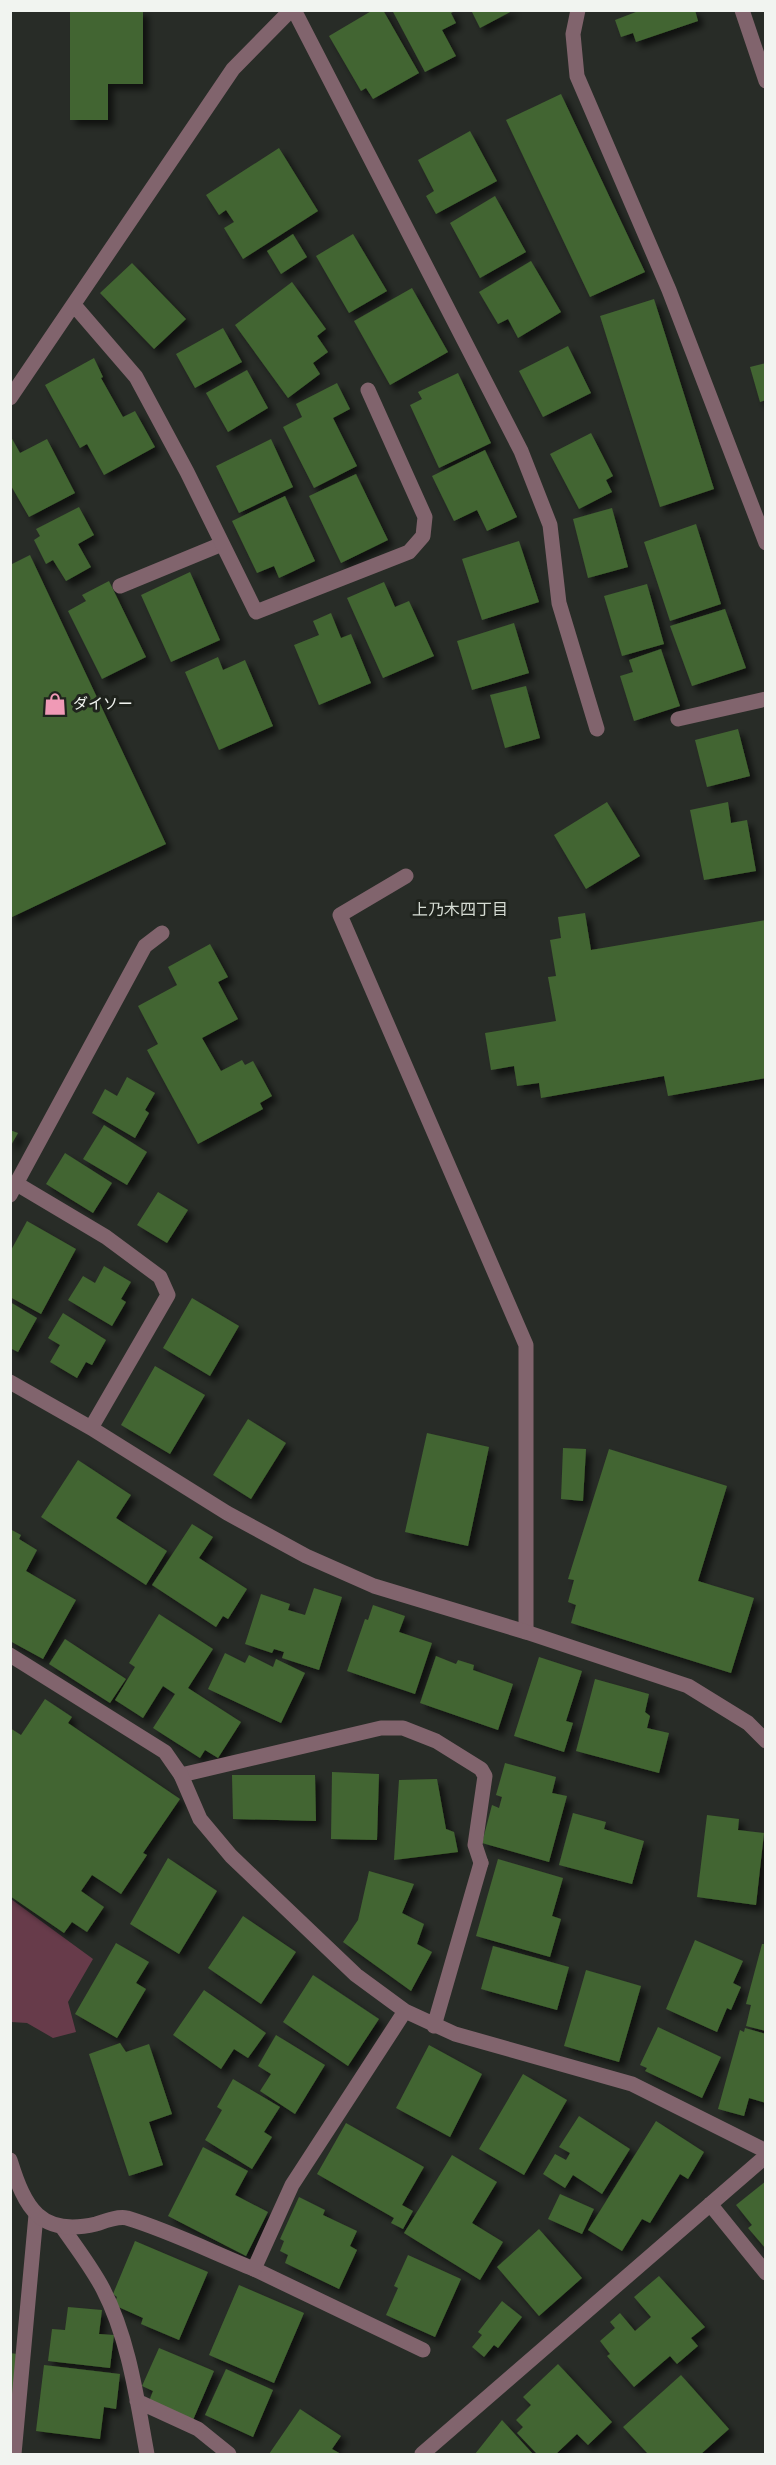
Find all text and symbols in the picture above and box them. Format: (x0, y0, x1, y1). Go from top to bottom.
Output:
shop icon: ダイソー (42, 691, 68, 717)
place label: ダイソー (73, 695, 133, 713)
district label: 上乃木四丁目 (412, 900, 508, 919)

